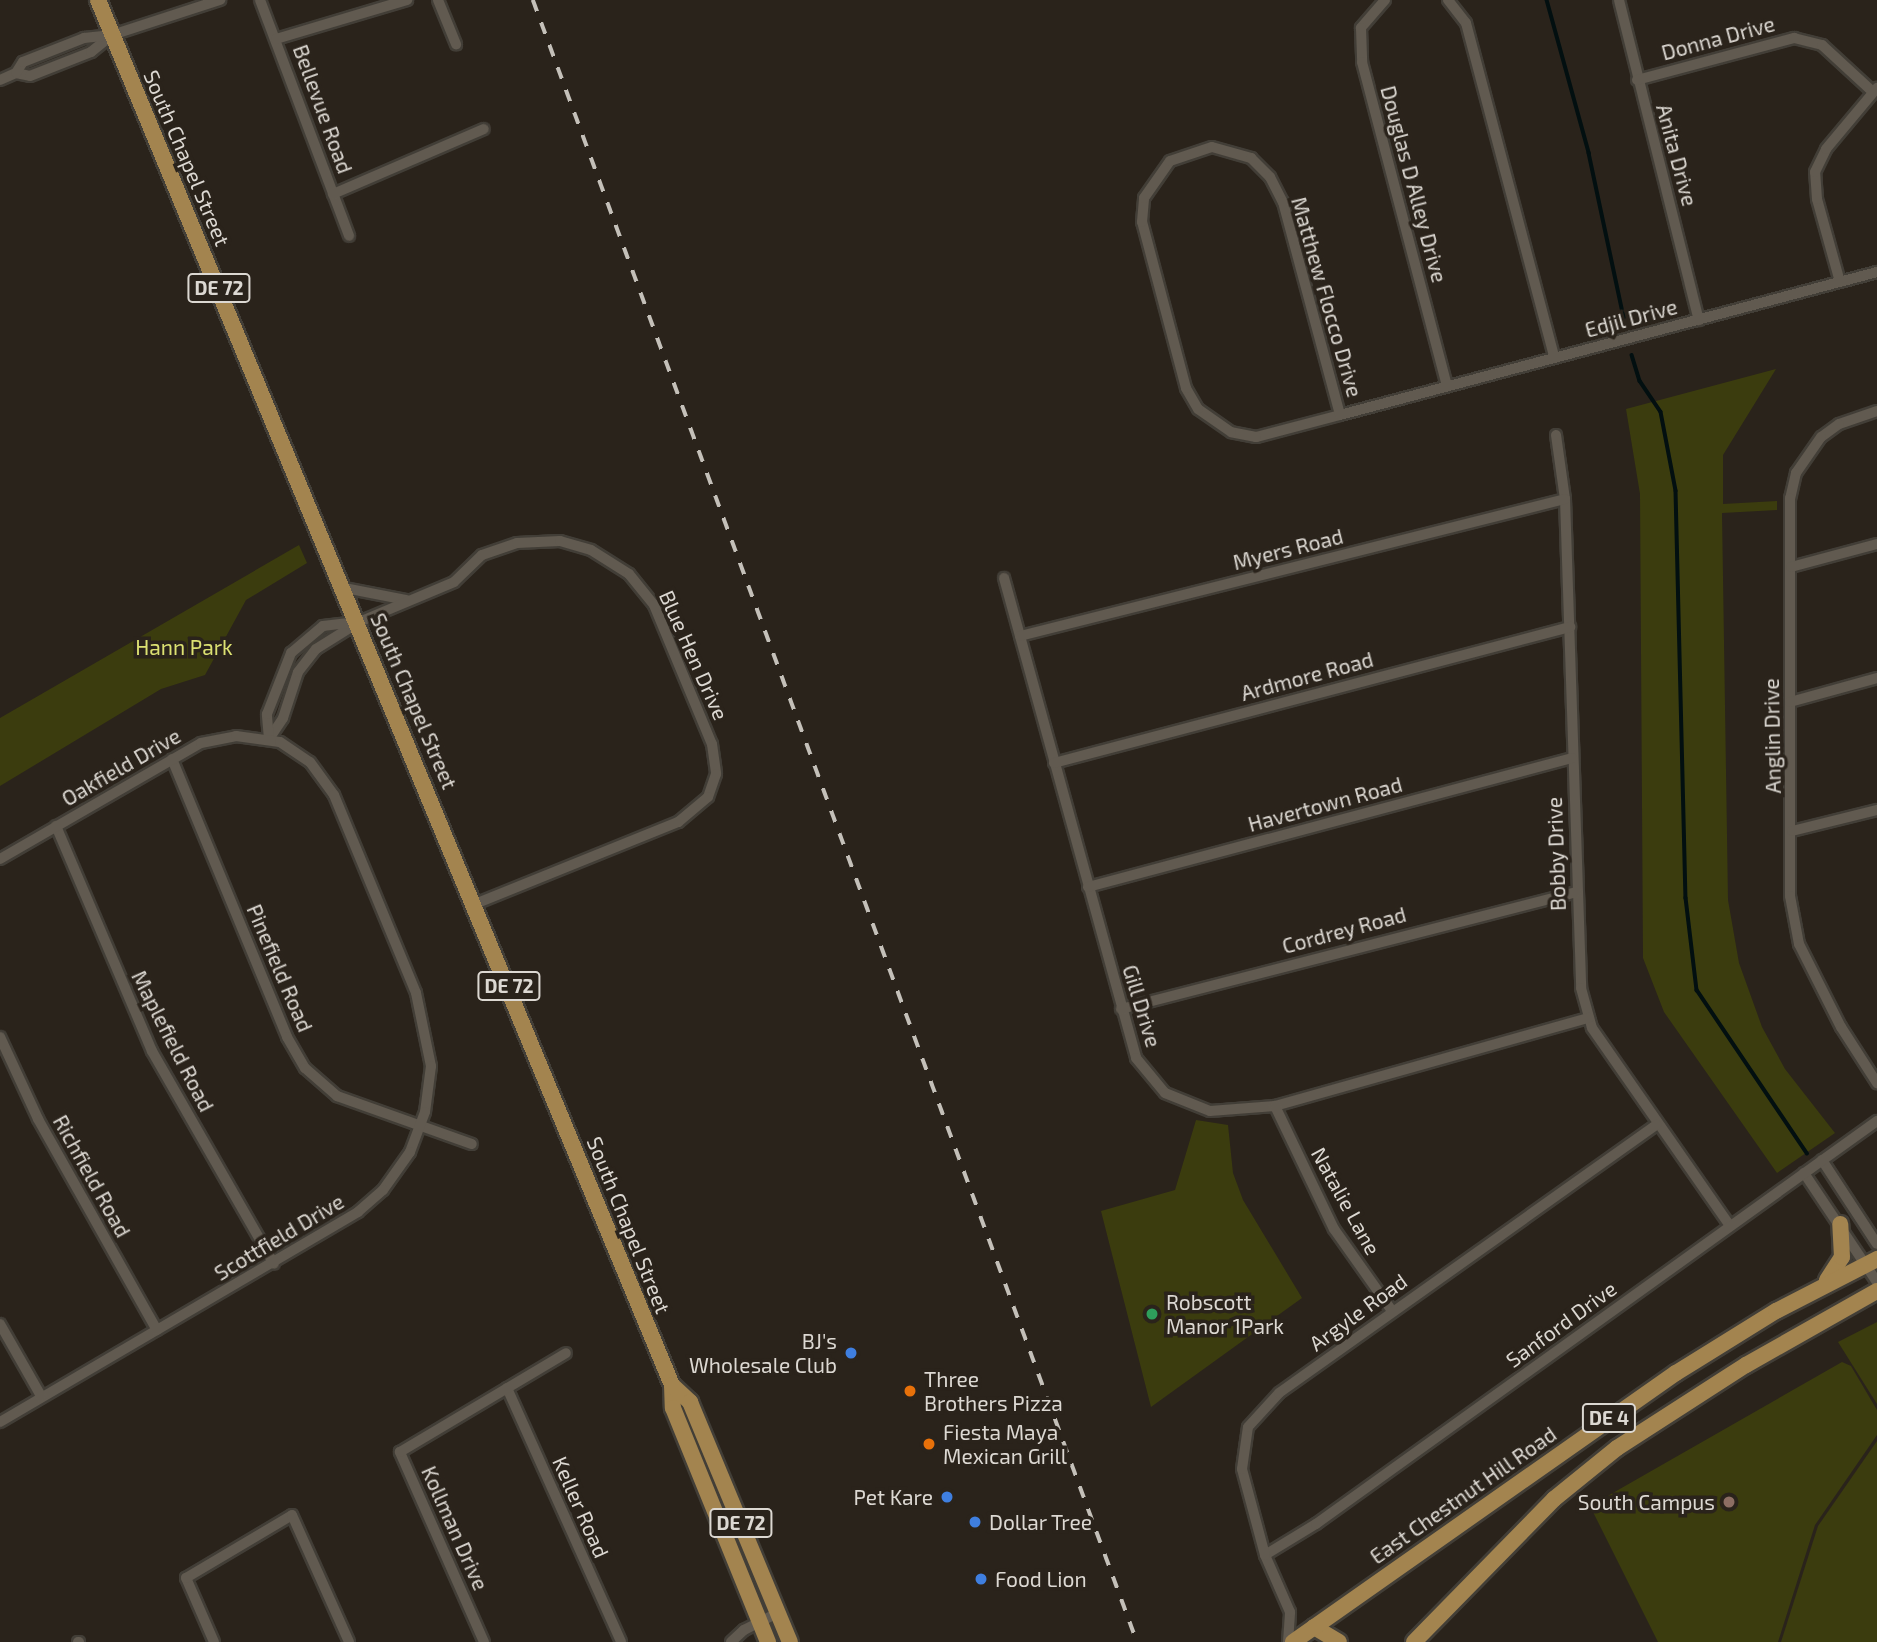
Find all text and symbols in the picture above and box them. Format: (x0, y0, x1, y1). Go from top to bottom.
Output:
street label: Donna Drive (1659, 11, 1777, 65)
street label: Bellevue Road (288, 41, 358, 177)
street label: South Chapel Street (138, 66, 236, 250)
street label: Douglas D Alley Drive (1375, 82, 1453, 286)
street label: Anita Drive (1651, 101, 1703, 209)
street label: Matthew Flocco Drive (1286, 194, 1368, 400)
road number: DE 72 (186, 272, 252, 304)
street label: Edjil Drive (1582, 294, 1680, 342)
street label: Myers Road (1230, 523, 1346, 575)
street label: Blue Hen Drive (654, 586, 734, 724)
street label: South Chapel Street (365, 609, 463, 793)
park label: Hann Park (135, 634, 233, 660)
street label: Ardmore Road (1238, 646, 1376, 706)
street label: Anglin Drive (1758, 678, 1786, 794)
street label: Oakfield Drive (57, 723, 185, 811)
street label: Havertown Road (1245, 771, 1405, 837)
street label: Bobby Drive (1541, 796, 1571, 912)
street label: Pinefield Road (242, 900, 318, 1036)
street label: Cordrey Road (1279, 901, 1409, 959)
street label: Gill Drive (1117, 961, 1167, 1051)
street label: Maplefield Road (127, 966, 219, 1116)
road number: DE 72 (476, 970, 542, 1002)
street label: Richfield Road (48, 1110, 136, 1242)
street label: South Chapel Street (582, 1133, 676, 1317)
street label: Natalie Lane (1306, 1143, 1386, 1259)
street label: Scottfield Drive (210, 1188, 348, 1286)
street label: Argyle Road (1304, 1268, 1412, 1356)
street label: Sanford Drive (1501, 1276, 1621, 1372)
place label: Robscott Manor 1Park (1166, 1289, 1284, 1339)
marker: Robscott Manor 1Park (1144, 1306, 1160, 1322)
place label: BJ's Wholesale Club (689, 1328, 837, 1378)
marker: BJ's Wholesale Club (843, 1345, 859, 1361)
place label: Three Brothers Pizza (924, 1366, 1063, 1416)
marker: Three Brothers Pizza (902, 1383, 918, 1399)
road number: DE 4 (1581, 1402, 1637, 1434)
place label: Fiesta Maya Mexican Grill (943, 1419, 1067, 1469)
street label: East Chestnut Hill Road (1365, 1421, 1561, 1569)
marker: Fiesta Maya Mexican Grill (921, 1436, 937, 1452)
street label: Keller Road (547, 1452, 615, 1562)
street label: Kollman Drive (416, 1462, 494, 1594)
place label: Pet Kare (853, 1484, 933, 1510)
marker: Pet Kare (939, 1489, 955, 1505)
place label: South Campus (1578, 1489, 1715, 1515)
marker: South Campus (1721, 1494, 1737, 1510)
road number: DE 72 (708, 1508, 774, 1539)
place label: Dollar Tree (989, 1509, 1093, 1535)
marker: Dollar Tree (967, 1514, 983, 1530)
place label: Food Lion (995, 1566, 1087, 1592)
marker: Food Lion (973, 1571, 989, 1587)

